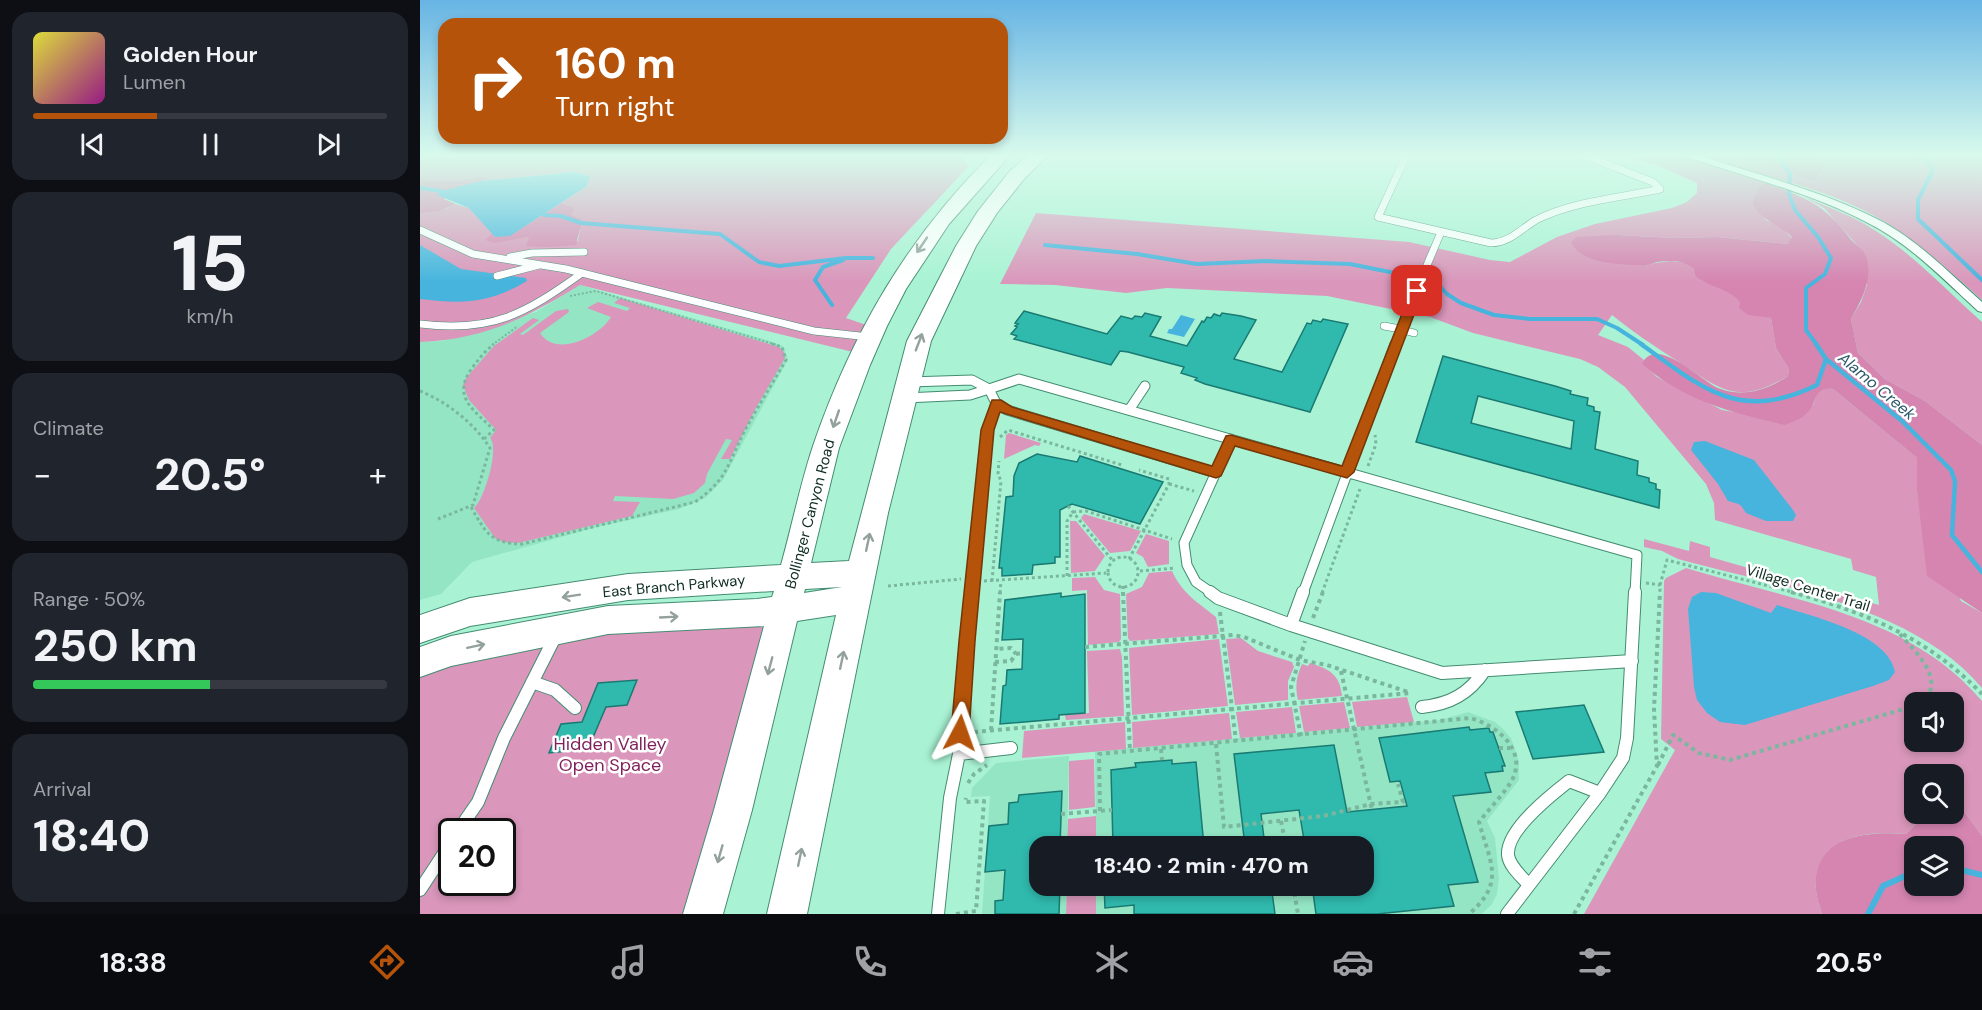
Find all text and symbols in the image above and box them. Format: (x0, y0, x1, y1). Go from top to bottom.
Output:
text: 160 m (555, 36, 676, 91)
text: Golden Hour (123, 40, 258, 69)
icon: right (456, 42, 534, 120)
text: Lumen (123, 69, 186, 95)
text: Turn right (555, 89, 675, 124)
icon: previous (76, 128, 109, 161)
icon: pause (194, 128, 227, 161)
icon: next (312, 128, 345, 161)
text: 15 (172, 213, 248, 314)
one-way arrow (916, 236, 928, 253)
pin (1391, 265, 1442, 316)
icon: arrive (1400, 274, 1433, 307)
text: km/h (186, 303, 234, 329)
one-way arrow (914, 333, 925, 352)
water label: Alamo Creek (1833, 347, 1921, 425)
one-way arrow (830, 409, 841, 428)
text: Climate (33, 415, 104, 441)
street label: Bollinger Canyon Road (780, 437, 840, 591)
text: 20.5° (154, 445, 266, 504)
text: − (33, 453, 51, 496)
text: + (369, 453, 387, 496)
one-way arrow (863, 533, 874, 552)
street label: Village Center Trail (1743, 560, 1873, 616)
street label: East Branch Parkway (602, 570, 747, 602)
text: Range · 50% (33, 586, 145, 612)
one-way arrow (561, 591, 581, 602)
one-way arrow (658, 611, 678, 622)
text: 250 km (33, 616, 198, 675)
one-way arrow (466, 640, 486, 651)
one-way arrow (837, 651, 848, 670)
one-way arrow (764, 656, 775, 675)
map controls (1904, 692, 1964, 896)
button: sound (1904, 692, 1964, 752)
position arrow (928, 701, 992, 765)
park label: Hidden Valley Open Space (553, 732, 667, 777)
button: search (1904, 764, 1964, 824)
text: Arrival (33, 776, 91, 802)
text: 18:40 (33, 806, 150, 865)
speed limit sign: 20 (438, 818, 516, 896)
button: layers (1904, 836, 1964, 896)
one-way arrow (714, 844, 725, 863)
one-way arrow (795, 848, 806, 867)
text: 18:40 · 2 min · 470 m (1094, 851, 1309, 880)
icon: directions (366, 941, 408, 983)
icon: music (608, 941, 650, 983)
icon: phone (849, 941, 891, 983)
icon: climate (1091, 941, 1133, 983)
icon: car (1332, 941, 1374, 983)
icon: filters (1574, 941, 1616, 983)
text: 18:38 (100, 945, 167, 980)
text: 20.5° (1815, 945, 1882, 980)

